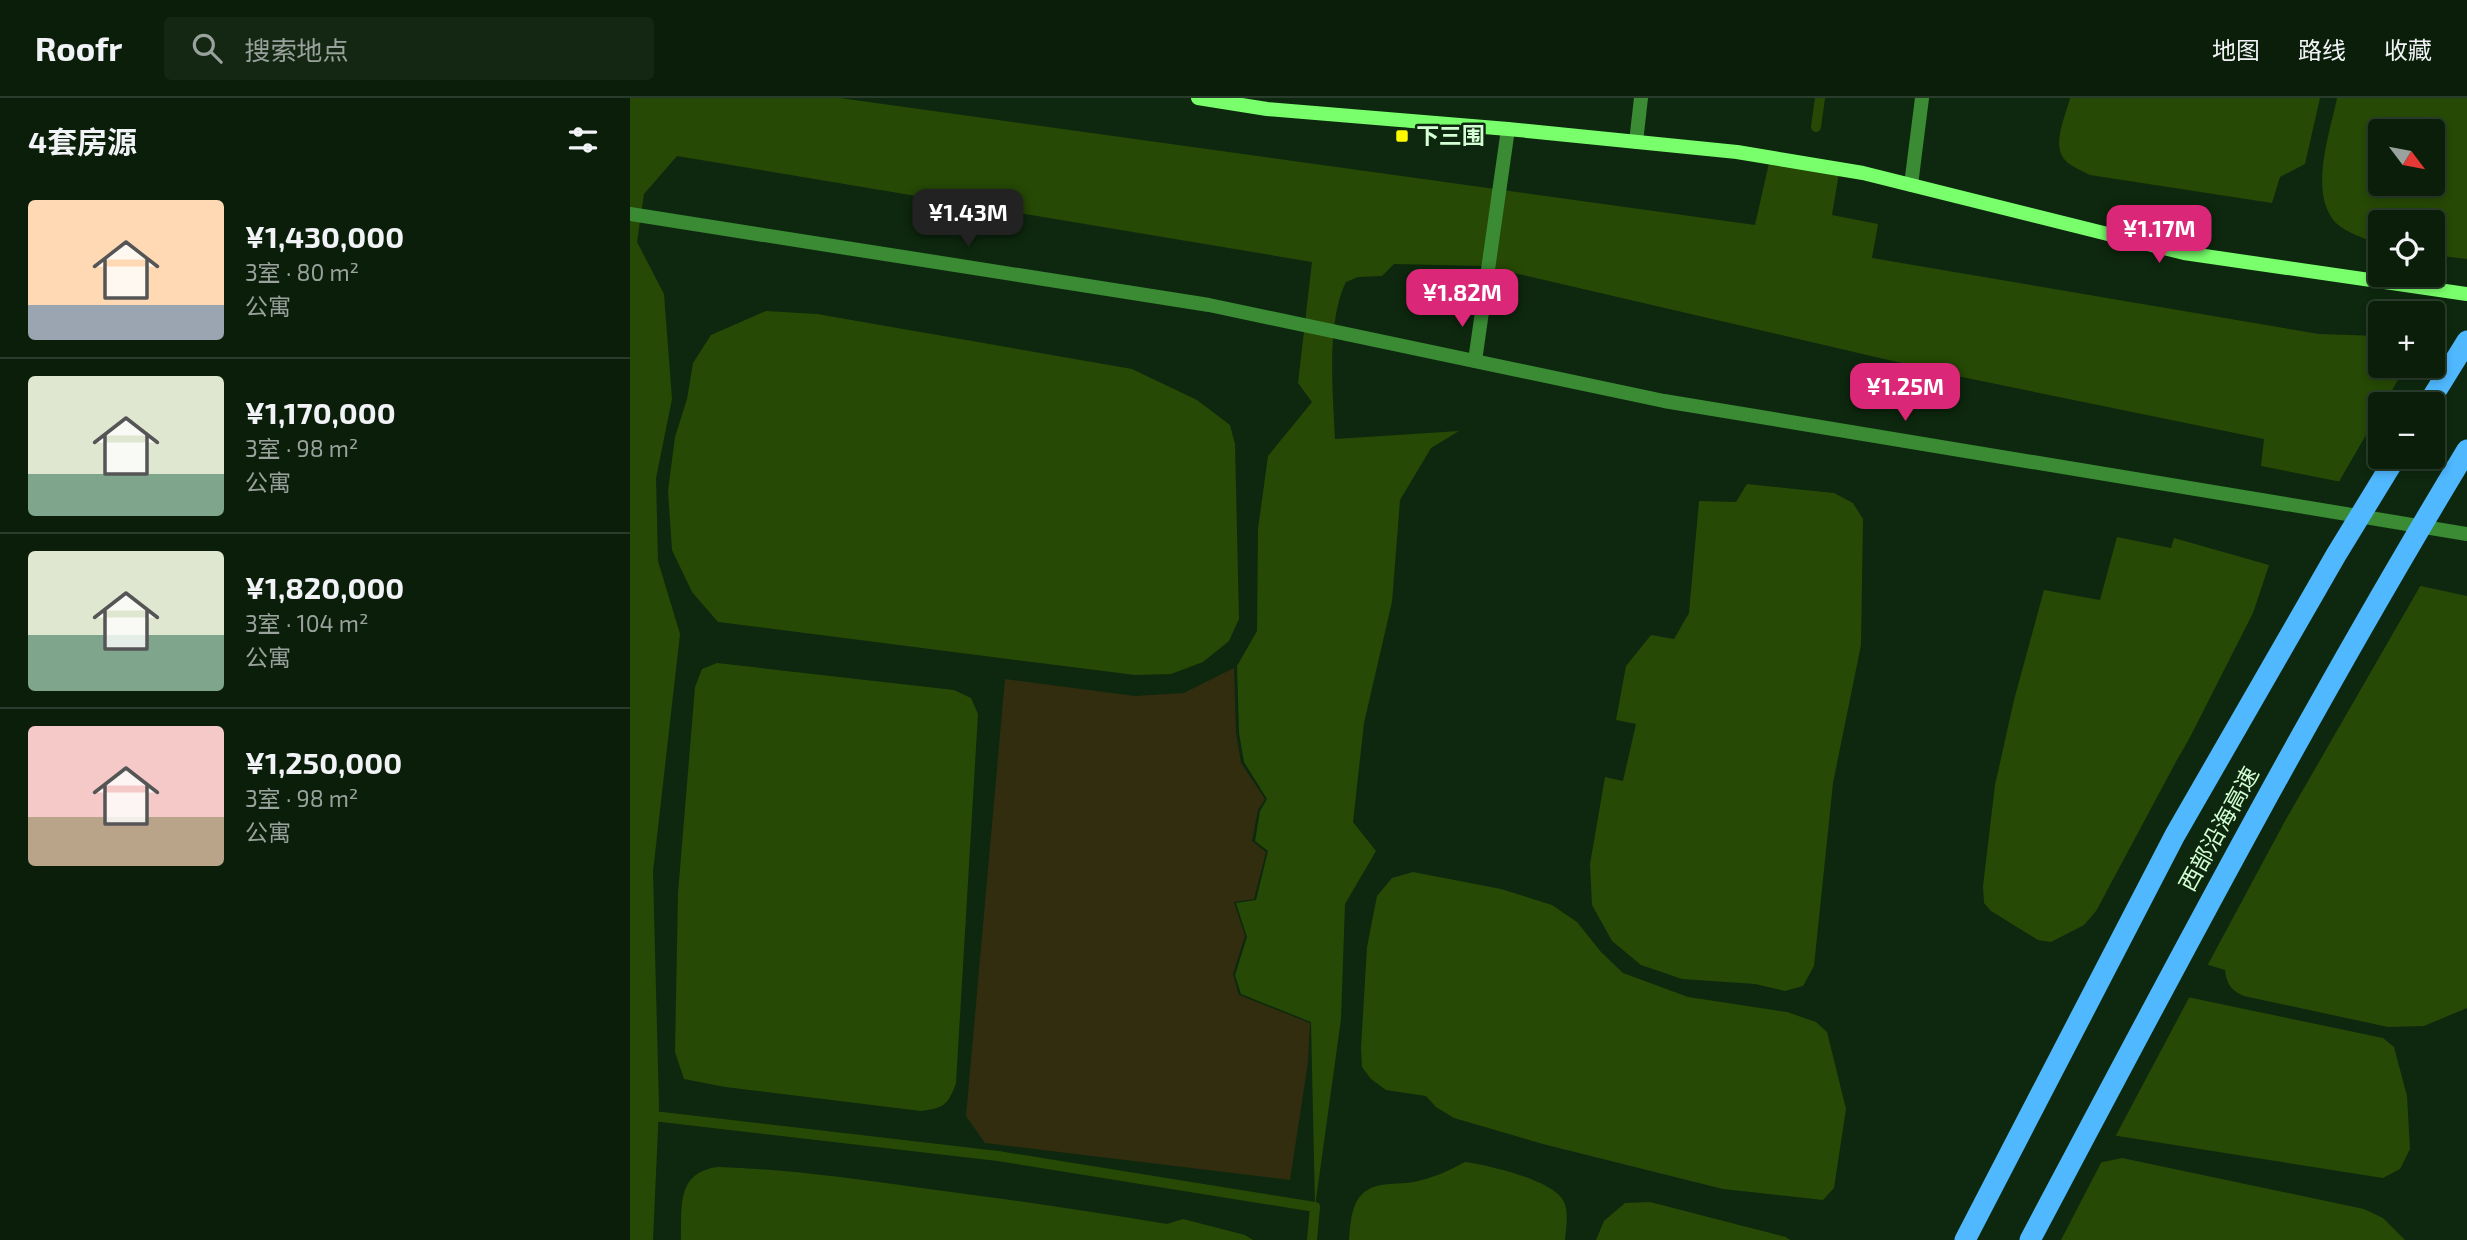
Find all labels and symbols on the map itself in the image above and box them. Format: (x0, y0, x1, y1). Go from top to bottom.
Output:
north arrow (2368, 119, 2445, 196)
place label: 下三围 (1416, 121, 1485, 149)
marker: 下三围 (1394, 128, 1410, 144)
pin: ¥1.43M (911, 190, 1025, 249)
pin: ¥1.17M (2102, 206, 2216, 265)
pin: ¥1.82M (1405, 270, 1519, 329)
pin: ¥1.25M (1848, 364, 1962, 423)
street label: 西部沿海高速 (2172, 761, 2264, 896)

